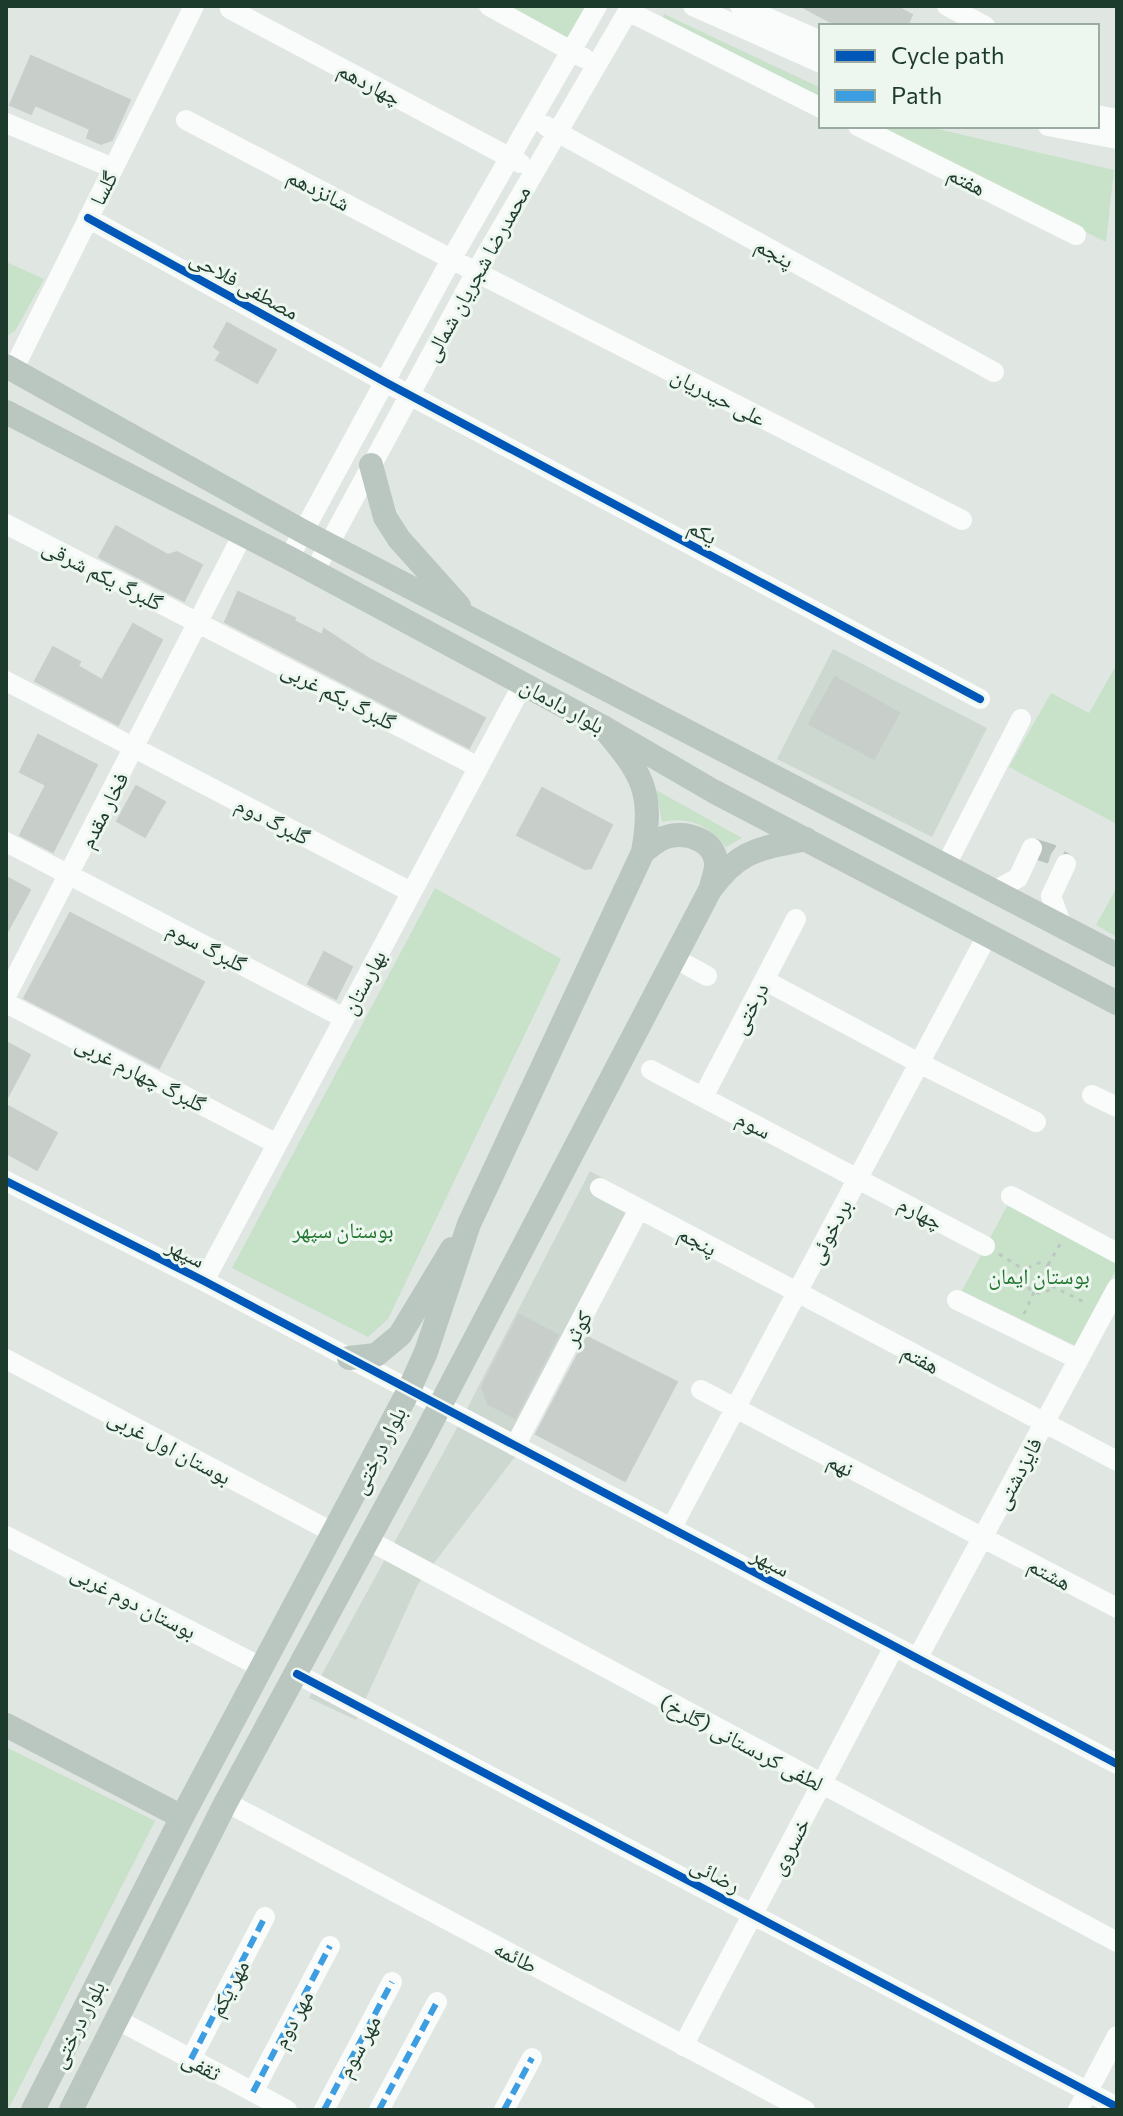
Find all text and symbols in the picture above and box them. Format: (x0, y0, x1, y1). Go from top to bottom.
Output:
legend (819, 24, 1099, 128)
text: Cycle path (891, 40, 1005, 69)
street label: چهاردهم (333, 55, 407, 113)
text: Path (891, 80, 942, 109)
street label: هفتم (942, 159, 991, 203)
street label: شانزدهم (282, 162, 355, 218)
street label: گلسا (83, 166, 123, 210)
street label: محمدرضا شجریان شمالی (416, 180, 536, 366)
street label: پنجم (750, 230, 799, 275)
street label: مصطفی فلاحی (185, 243, 304, 326)
street label: علی حیدریان (667, 361, 771, 432)
street label: یکم (683, 512, 722, 552)
street label: گلبرگ یکم شرقی (38, 532, 168, 618)
street label: گلبرگ یکم غربی (276, 655, 401, 737)
street label: بلوار دادمان (516, 671, 610, 740)
street label: فخار مقدم (72, 767, 135, 854)
street label: گلبرگ دوم (230, 790, 315, 852)
street label: گلبرگ سوم (162, 915, 251, 979)
street label: بهارستان (335, 945, 392, 1019)
street label: درختی (724, 978, 775, 1039)
street label: گلبرگ چهارم غربی (70, 1029, 211, 1119)
street label: سوم (731, 1104, 776, 1146)
street label: چهارم (893, 1189, 948, 1237)
street label: بردخوئی (801, 1194, 858, 1268)
park label: بوستان سپهر (291, 1216, 394, 1244)
street label: پنجم (673, 1219, 722, 1263)
street label: سپهر (161, 1231, 210, 1274)
park label: بوستان ایمان (988, 1262, 1090, 1290)
street label: کوثر (556, 1306, 597, 1351)
street label: هفتم (896, 1337, 945, 1381)
street label: بوستان اول غربی (103, 1402, 236, 1491)
street label: بلوار درختی (345, 1402, 412, 1499)
street label: فایزدشتی (987, 1432, 1048, 1514)
street label: نهم (822, 1446, 859, 1484)
street label: سپهر (746, 1539, 795, 1583)
street label: هشتم (1023, 1550, 1076, 1597)
street label: بوستان دوم غربی (66, 1558, 201, 1646)
street label: لطفی کردستانی (گلرخ) (655, 1688, 828, 1797)
street label: خسروی (763, 1813, 816, 1880)
street label: رضائی (686, 1850, 746, 1899)
street label: طائمه (490, 1933, 542, 1979)
street label: مهر یکم (202, 1955, 256, 2022)
street label: بلوار درختی (44, 1976, 111, 2073)
street label: مهر دوم (266, 1985, 320, 2054)
street label: مهر سوم (330, 2010, 387, 2083)
street label: ثقفی (178, 2044, 226, 2087)

